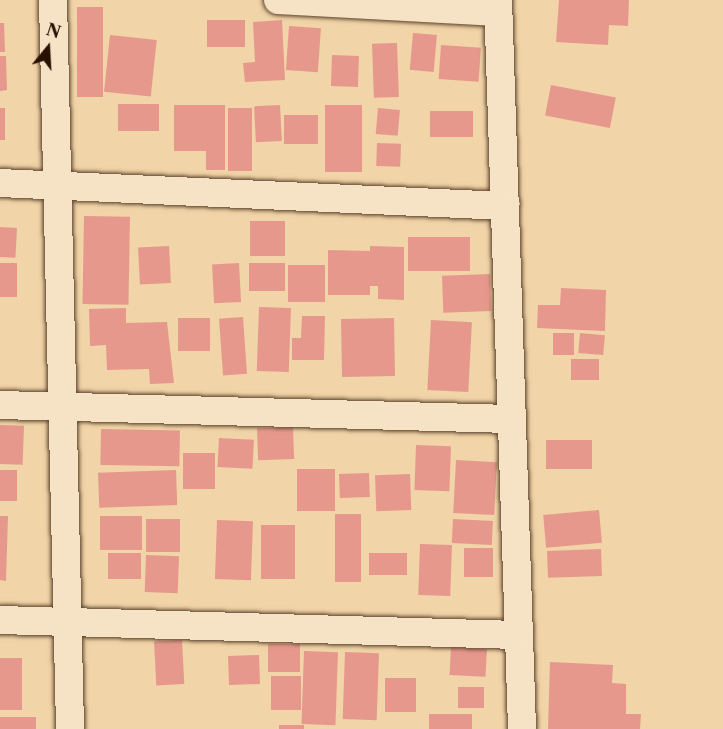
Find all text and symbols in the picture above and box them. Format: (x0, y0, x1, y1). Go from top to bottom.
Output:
north arrow (18, 18, 78, 78)
text: N (44, 19, 63, 43)

